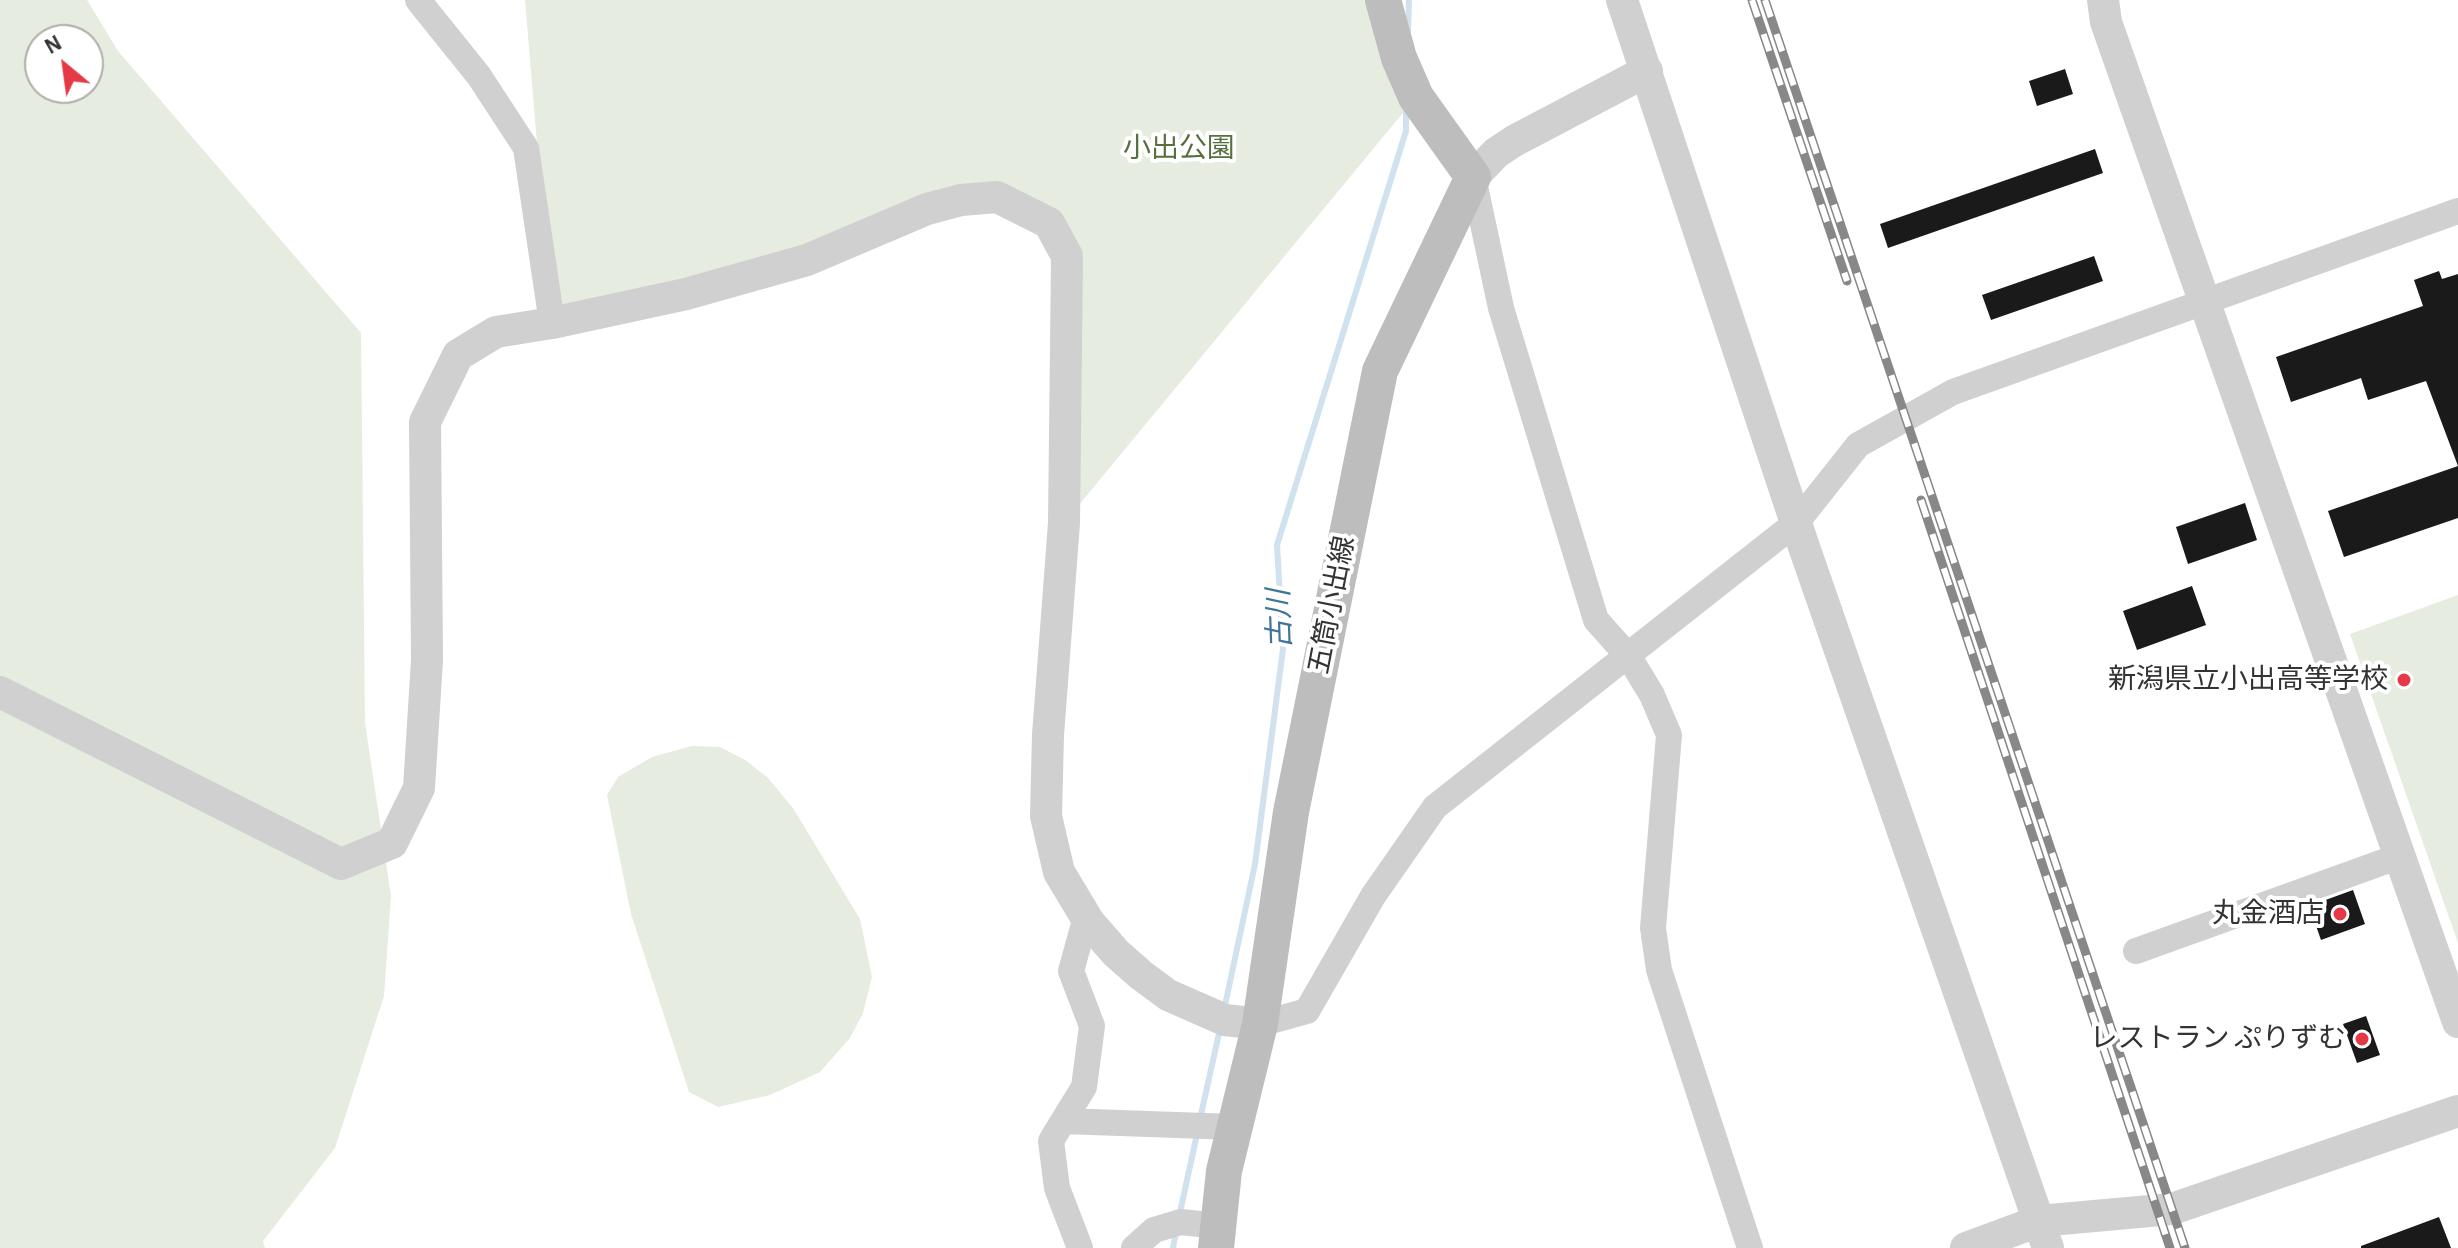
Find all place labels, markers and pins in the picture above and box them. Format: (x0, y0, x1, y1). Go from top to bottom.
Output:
place label: 新潟県立小出高等学校 (2108, 663, 2388, 697)
marker: 新潟県立小出高等学校 (2395, 671, 2413, 689)
place label: 丸金酒店 (2212, 897, 2324, 931)
marker: 丸金酒店 (2331, 905, 2349, 923)
place label: レストラン ぷりずむ (2089, 1022, 2346, 1056)
marker: レストラン ぷりずむ (2353, 1030, 2371, 1048)

